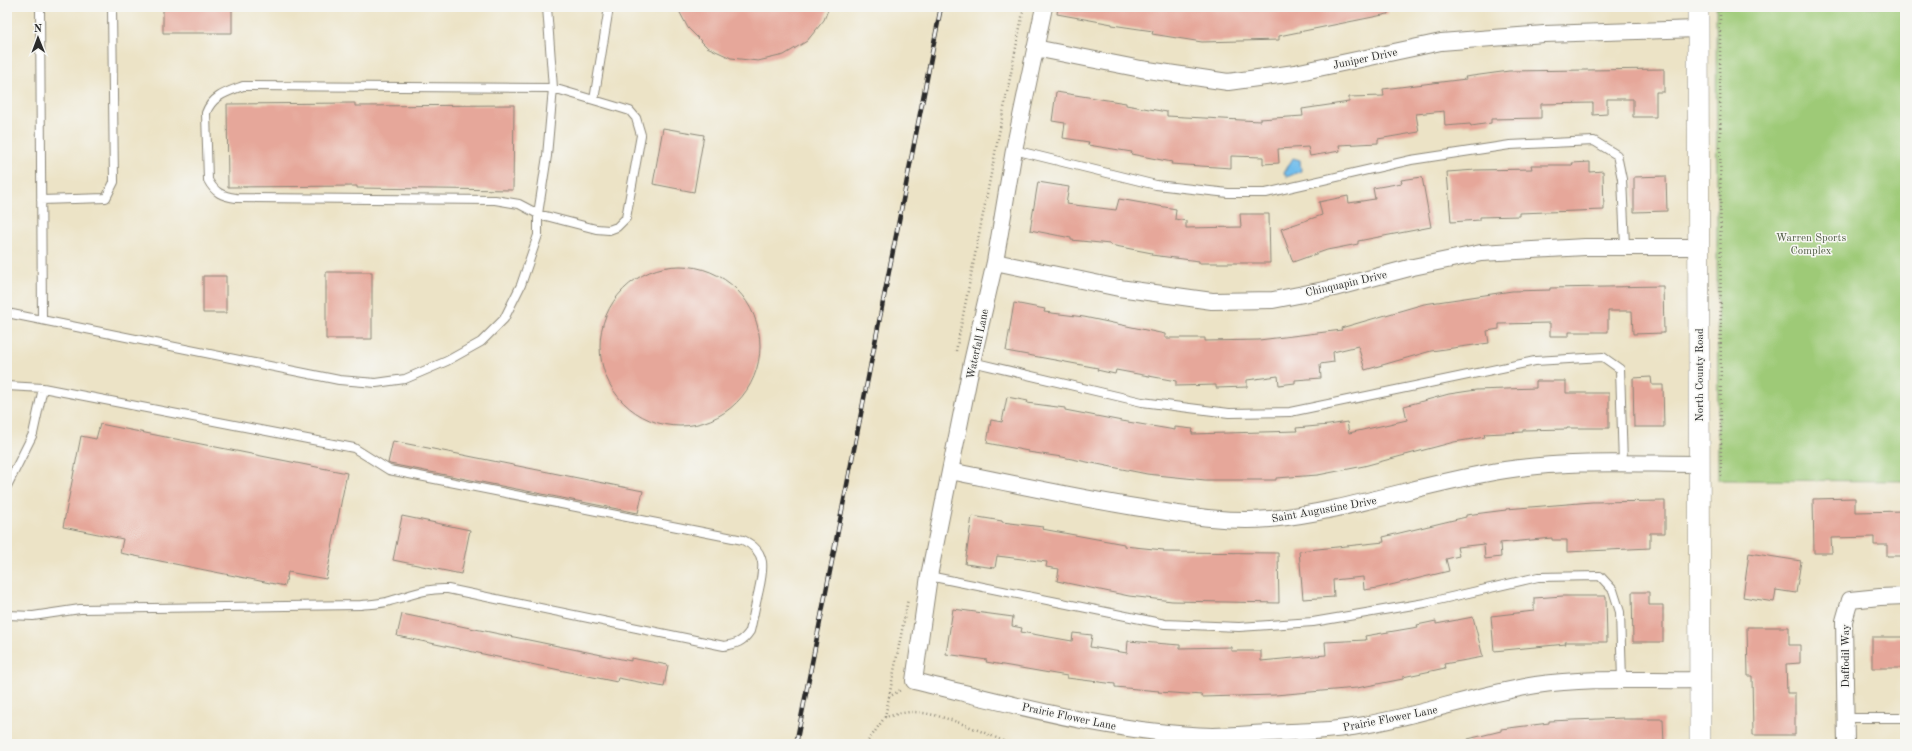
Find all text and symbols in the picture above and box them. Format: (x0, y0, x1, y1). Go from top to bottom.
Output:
north arrow (18, 18, 58, 58)
text: N (34, 24, 43, 35)
street label: Juniper Drive (1332, 47, 1398, 72)
park label: Warren Sports Complex (1776, 233, 1846, 257)
street label: Chinquapin Drive (1305, 270, 1388, 299)
street label: Waterfall Lane (966, 308, 991, 380)
street label: North County Road (1695, 328, 1706, 422)
street label: Saint Augustine Drive (1271, 496, 1378, 525)
street label: Daffodil Way (1841, 624, 1852, 688)
street label: Prairie Flower Lane (1021, 702, 1117, 733)
street label: Prairie Flower Lane (1342, 705, 1439, 734)

